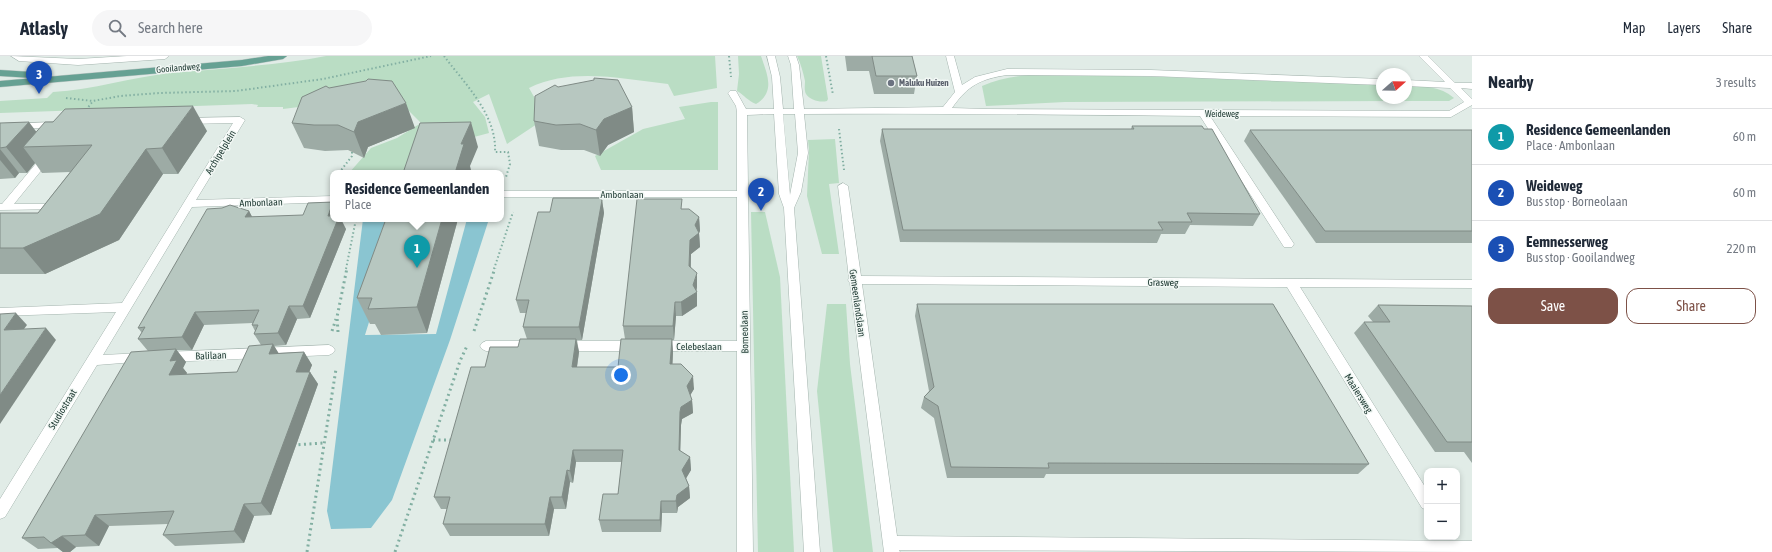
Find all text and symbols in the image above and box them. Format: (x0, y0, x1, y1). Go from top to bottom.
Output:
search box (92, 10, 372, 46)
text: Atlasly (20, 17, 68, 39)
icon: search (106, 17, 128, 39)
text: Search here (138, 19, 203, 36)
text: Map (1623, 20, 1645, 36)
text: Layers (1667, 20, 1700, 36)
text: Share (1722, 20, 1752, 36)
pin: 3 (26, 61, 52, 94)
street label: Gooilandweg (156, 61, 200, 75)
north arrow (1376, 68, 1412, 104)
text: Nearby (1488, 72, 1534, 92)
text: 3 results (1716, 75, 1756, 90)
marker: Maluku Huizen (886, 78, 896, 88)
place label: Maluku Huizen (899, 78, 949, 88)
street label: Weideweg (1205, 109, 1239, 119)
text: Residence Gemeenlanden (1526, 121, 1670, 138)
street label: Archipelplein (203, 128, 238, 176)
text: 1 (1498, 129, 1504, 144)
text: 60 m (1733, 129, 1756, 144)
text: Place · Ambonlaan (1526, 138, 1615, 153)
popup (330, 170, 504, 222)
text: Weideweg (1526, 177, 1583, 194)
pin: 2 (748, 178, 774, 211)
text: Residence Gemeenlanden (345, 180, 489, 197)
text: 2 (1498, 185, 1504, 200)
text: 60 m (1733, 185, 1756, 200)
street label: Ambonlaan (600, 189, 644, 200)
text: Bus stop · Borneolaan (1526, 194, 1628, 209)
street label: Ambonlaan (239, 196, 283, 209)
text: Place (345, 197, 371, 212)
text: Eemnesserweg (1526, 233, 1608, 250)
pin: 1 (404, 235, 430, 268)
text: 3 (1498, 241, 1504, 256)
text: 220 m (1727, 241, 1756, 256)
text: Bus stop · Gooilandweg (1526, 250, 1635, 265)
street label: Gemeenlandslaan (847, 269, 868, 338)
street label: Grasweg (1147, 277, 1179, 288)
button: Save (1488, 288, 1618, 324)
button: Share (1626, 288, 1756, 324)
street label: Borneolaan (739, 310, 750, 354)
street label: Celebeslaan (676, 341, 722, 352)
street label: Balilaan (195, 349, 227, 362)
your location (611, 365, 631, 385)
street label: Maaiersweg (1342, 372, 1375, 415)
street label: Studiostraat (46, 387, 79, 431)
map controls (1424, 468, 1460, 540)
button: + (1424, 468, 1460, 504)
button: − (1424, 504, 1460, 540)

